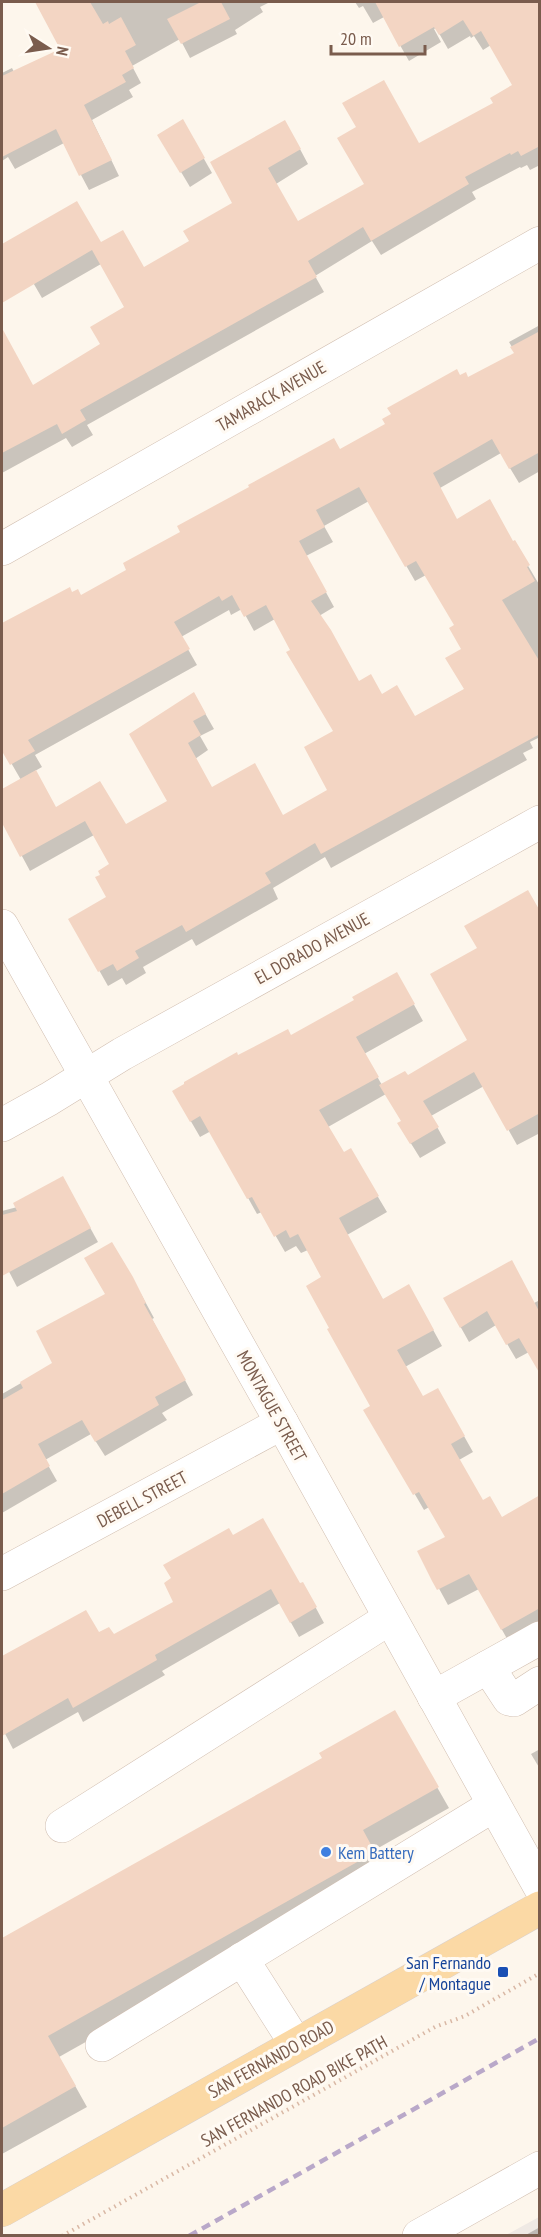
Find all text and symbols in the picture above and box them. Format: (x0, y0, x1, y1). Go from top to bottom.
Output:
north arrow (18, 18, 78, 78)
scale bar (331, 18, 426, 56)
text: 20 m (340, 27, 372, 50)
text: N (52, 45, 73, 57)
street label: TAMARACK AVENUE (212, 355, 330, 437)
street label: EL DORADO AVENUE (251, 907, 373, 989)
street label: MONTAGUE STREET (232, 1346, 312, 1466)
street label: DEBELL STREET (93, 1466, 191, 1532)
place label: Kem Battery (338, 1841, 414, 1864)
marker: Kem Battery (319, 1845, 333, 1859)
place label: San Fernando / Montague (406, 1951, 491, 1995)
marker: San Fernando / Montague (496, 1965, 510, 1979)
street label: SAN FERNANDO ROAD (204, 2015, 338, 2103)
street label: SAN FERNANDO ROAD BIKE PATH (197, 2030, 391, 2152)

